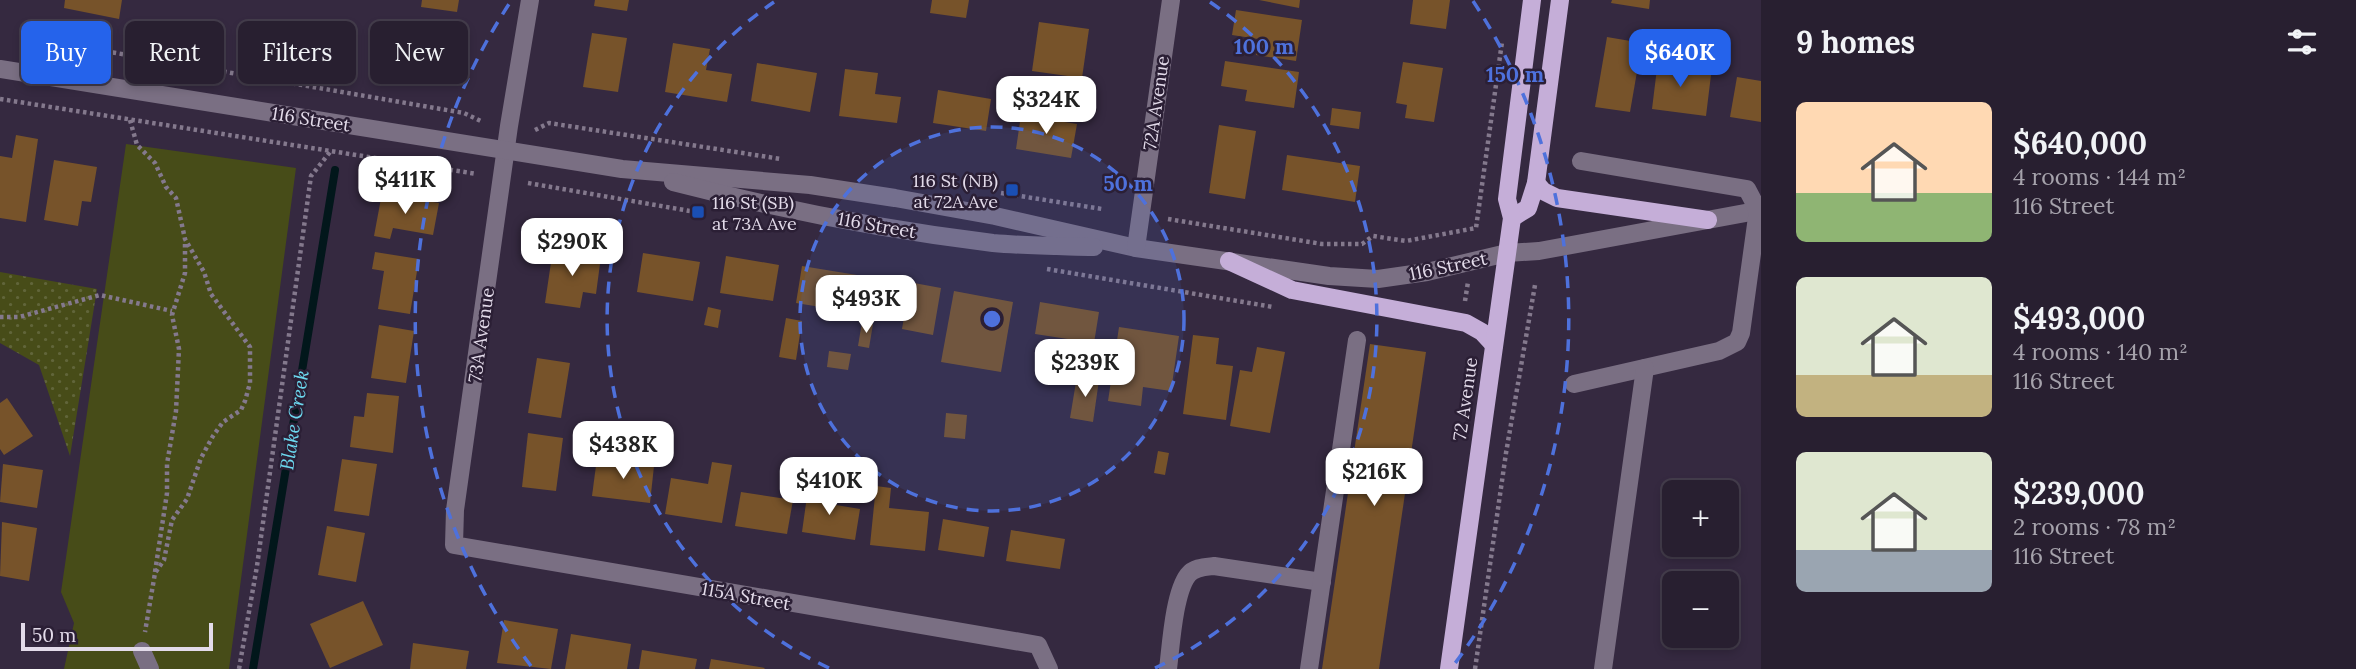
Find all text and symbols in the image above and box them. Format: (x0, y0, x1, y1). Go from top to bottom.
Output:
chip: Buy (21, 21, 111, 84)
chip: Rent (125, 21, 224, 84)
chip: Filters (238, 21, 356, 84)
chip: New (370, 21, 468, 84)
text: 9 homes (1796, 23, 1915, 61)
icon: filters (2283, 23, 2321, 61)
pin: $640K (1631, 29, 1729, 89)
text: 100 m (1234, 33, 1294, 60)
text: $640K (1645, 37, 1715, 66)
street label: 72A Avenue (1138, 54, 1174, 152)
text: 150 m (1486, 61, 1544, 88)
pin: $324K (997, 76, 1095, 136)
text: $324K (1012, 84, 1080, 113)
street label: 116 Street (270, 101, 352, 137)
text: $640,000 (2013, 124, 2147, 162)
icon: home (1852, 130, 1936, 214)
pin: $411K (356, 156, 454, 216)
text: 4 rooms · 144 m² (2013, 162, 2186, 191)
text: $411K (374, 164, 436, 193)
place label: 116 St (NB) at 72A Ave (912, 169, 998, 213)
text: 50 m (1103, 170, 1153, 197)
marker: 116 St (NB) at 72A Ave (1004, 182, 1020, 198)
place label: 116 St (SB) at 73A Ave (712, 191, 797, 235)
text: 116 Street (2013, 191, 2114, 220)
marker: 116 St (SB) at 73A Ave (690, 204, 706, 220)
street label: 116 Street (836, 207, 918, 243)
pin: $290K (523, 218, 621, 278)
text: $290K (537, 226, 607, 255)
street label: 116 Street (1407, 247, 1489, 285)
pin: $493K (817, 276, 915, 335)
text: $493K (832, 283, 900, 312)
street label: 73A Avenue (463, 286, 499, 384)
text: $493,000 (2013, 299, 2145, 337)
icon: home (1852, 305, 1936, 389)
centre of rings (980, 307, 1004, 331)
text: 4 rooms · 140 m² (2013, 337, 2188, 366)
pin: $239K (1036, 340, 1134, 399)
text: $239K (1051, 347, 1119, 376)
street label: 72 Avenue (1448, 356, 1482, 442)
text: 116 Street (2013, 366, 2114, 395)
water label: Blake Creek (274, 368, 314, 472)
pin: $438K (574, 421, 672, 481)
text: $438K (589, 429, 657, 458)
pin: $216K (1325, 448, 1423, 508)
text: $216K (1342, 456, 1406, 485)
pin: $410K (780, 458, 878, 517)
text: $410K (796, 465, 862, 494)
text: $239,000 (2013, 474, 2145, 512)
map controls (1662, 480, 1739, 648)
button: + (1662, 480, 1739, 557)
icon: home (1852, 480, 1936, 564)
text: 2 rooms · 78 m² (2013, 512, 2176, 541)
text: 116 Street (2013, 541, 2114, 570)
button: − (1662, 571, 1739, 648)
street label: 115A Street (700, 577, 792, 615)
scale bar (21, 620, 214, 652)
text: 50 m (32, 623, 76, 647)

